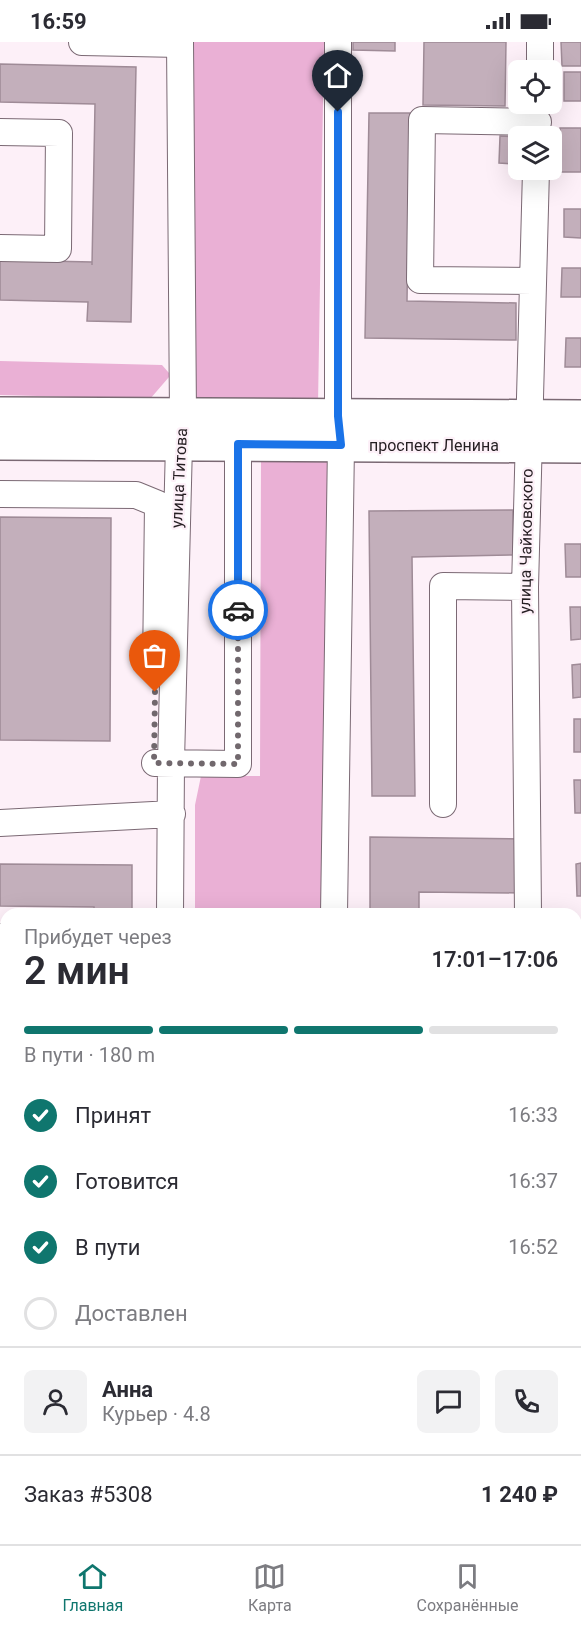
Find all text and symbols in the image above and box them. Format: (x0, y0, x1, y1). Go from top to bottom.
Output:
text: 16:59 (30, 9, 87, 34)
pin (312, 50, 363, 112)
icon: home (321, 59, 354, 92)
map controls (508, 60, 562, 180)
button: locate (508, 60, 562, 114)
button: layers (508, 126, 562, 180)
street label: улица Титова (167, 428, 191, 528)
street label: проспект Ленина (369, 436, 499, 455)
street label: улица Чайковского (515, 468, 537, 614)
courier (208, 580, 268, 640)
icon: car (222, 594, 255, 627)
pin (129, 630, 180, 692)
icon: bag (138, 639, 171, 672)
text: Прибудет через (24, 925, 172, 949)
text: 17:01–17:06 (431, 947, 558, 972)
text: 2 мин (24, 948, 130, 994)
text: В пути · 180 m (24, 1043, 155, 1067)
icon: check (24, 1099, 57, 1132)
text: Принят (75, 1103, 151, 1128)
text: 16:33 (508, 1103, 558, 1127)
icon: check (24, 1165, 57, 1198)
text: Готовится (75, 1169, 179, 1194)
text: 16:37 (508, 1169, 558, 1193)
icon: check (24, 1231, 57, 1264)
text: В пути (75, 1235, 141, 1260)
text: 16:52 (508, 1235, 558, 1259)
text: Доставлен (75, 1301, 188, 1326)
button: person (24, 1370, 87, 1433)
button: chat (417, 1370, 480, 1433)
button: phone (495, 1370, 558, 1433)
text: Анна (102, 1377, 153, 1402)
text: Курьер · 4.8 (102, 1402, 211, 1426)
text: Заказ #5308 (24, 1482, 153, 1507)
text: 1 240 ₽ (481, 1482, 558, 1507)
tab: Главная (62, 1560, 123, 1615)
tab: Карта (248, 1560, 292, 1615)
tab: Сохранённые (416, 1560, 519, 1615)

